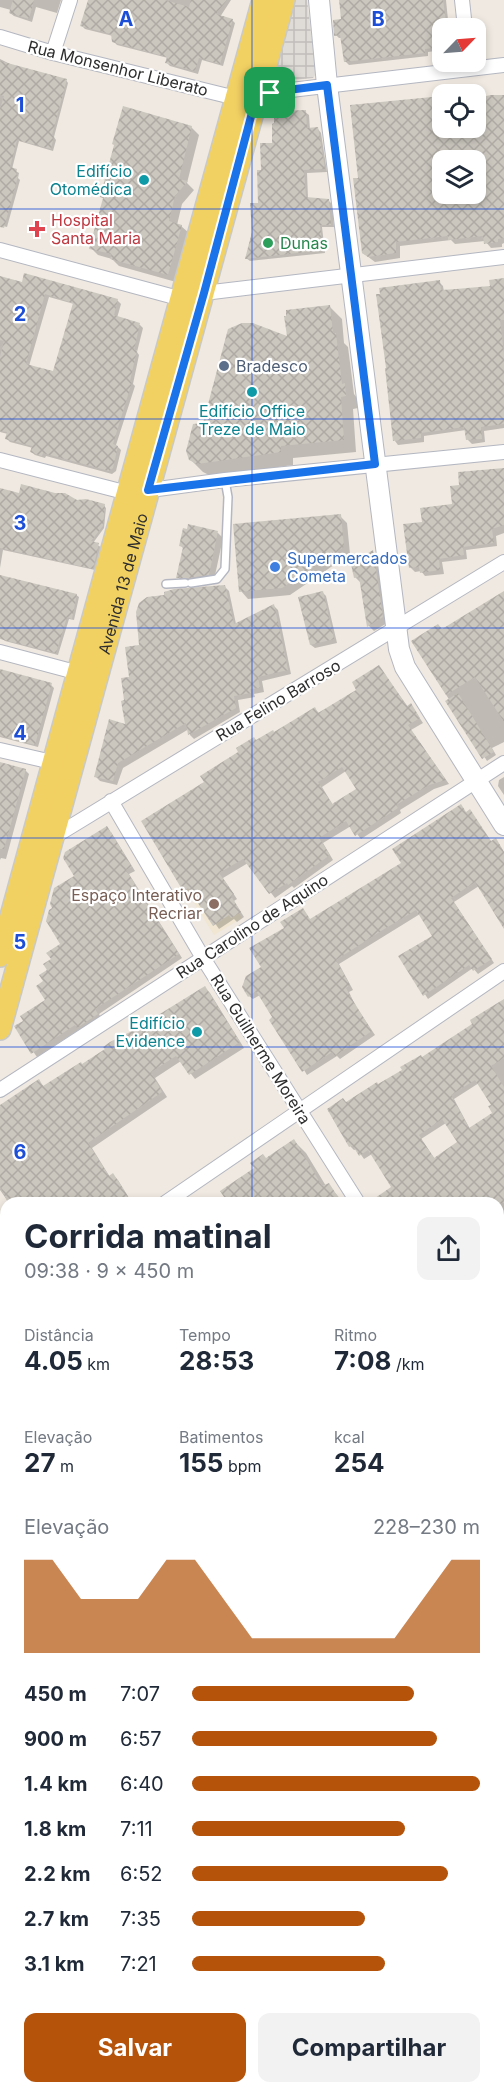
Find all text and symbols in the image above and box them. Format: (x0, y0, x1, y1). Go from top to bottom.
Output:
text: A (119, 7, 134, 31)
text: B (371, 7, 385, 31)
north arrow (432, 18, 486, 72)
map controls (432, 18, 486, 204)
street label: Rua Monsenhor Liberato (26, 36, 210, 100)
pin (244, 67, 295, 118)
icon: arrive (253, 76, 286, 109)
button: locate (432, 84, 486, 138)
text: 1 (16, 93, 24, 117)
button: layers (432, 150, 486, 204)
place label: Edifício Otomédica (50, 161, 132, 199)
marker: Edifício Otomédica (137, 173, 151, 187)
place label: Hospital Santa Maria (51, 210, 141, 248)
marker: Hospital Santa Maria (28, 220, 46, 238)
place label: Dunas (280, 233, 328, 253)
marker: Dunas (261, 236, 275, 250)
text: 2 (14, 302, 26, 326)
place label: Bradesco (236, 356, 308, 376)
marker: Bradesco (217, 359, 231, 373)
marker: Edifício Office Treze de Maio (245, 385, 259, 399)
place label: Edifício Office Treze de Maio (198, 401, 306, 439)
text: 3 (14, 511, 26, 535)
street label: Avenida 13 de Maio (94, 511, 152, 657)
place label: Supermercados Cometa (287, 548, 407, 586)
marker: Supermercados Cometa (268, 560, 282, 574)
street label: Rua Felino Barroso (212, 655, 344, 745)
text: 4 (13, 721, 27, 745)
street label: Rua Carolino de Aquino (172, 869, 332, 983)
place label: Espaço Interativo Recriar (71, 885, 202, 923)
marker: Espaço Interativo Recriar (207, 897, 221, 911)
text: 5 (14, 930, 26, 954)
street label: Rua Guilherme Moreira (207, 970, 315, 1128)
place label: Edifício Evidence (115, 1013, 185, 1051)
marker: Edifício Evidence (190, 1025, 204, 1039)
text: 6 (14, 1140, 27, 1164)
text: Corrida matinal (24, 1216, 272, 1256)
button: share (417, 1217, 480, 1280)
text: 09:38 · 9 × 450 m (24, 1259, 194, 1283)
text: Distância (24, 1325, 94, 1345)
text: Tempo (179, 1325, 231, 1345)
text: Ritmo (334, 1325, 377, 1345)
text: 4.05 (24, 1345, 83, 1376)
text: 28:53 (179, 1345, 254, 1376)
text: 7:08 (334, 1345, 391, 1376)
text: km (83, 1354, 110, 1374)
text: /km (391, 1354, 424, 1374)
text: Elevação (24, 1427, 92, 1447)
text: Batimentos (179, 1427, 263, 1447)
text: kcal (334, 1427, 365, 1447)
text: 27 (24, 1447, 56, 1478)
text: 155 (179, 1447, 223, 1478)
text: 254 (334, 1447, 385, 1478)
text: m (56, 1456, 74, 1476)
text: bpm (223, 1456, 262, 1476)
text: Elevação (24, 1515, 109, 1539)
text: 228–230 m (373, 1515, 480, 1539)
text: 450 m (24, 1682, 87, 1706)
text: 7:07 (120, 1682, 160, 1706)
text: 900 m (24, 1727, 87, 1751)
text: 6:57 (120, 1727, 162, 1751)
text: 1.4 km (24, 1772, 87, 1796)
text: 6:40 (120, 1772, 164, 1796)
text: 1.8 km (24, 1817, 86, 1841)
text: 7:11 (120, 1817, 153, 1841)
text: 2.2 km (24, 1862, 90, 1886)
text: 6:52 (120, 1862, 163, 1886)
text: 2.7 km (24, 1907, 89, 1931)
text: 7:35 (120, 1907, 161, 1931)
text: 3.1 km (24, 1952, 85, 1976)
text: 7:21 (120, 1952, 157, 1976)
button: Salvar (24, 2013, 246, 2082)
button: Compartilhar (258, 2013, 480, 2082)

